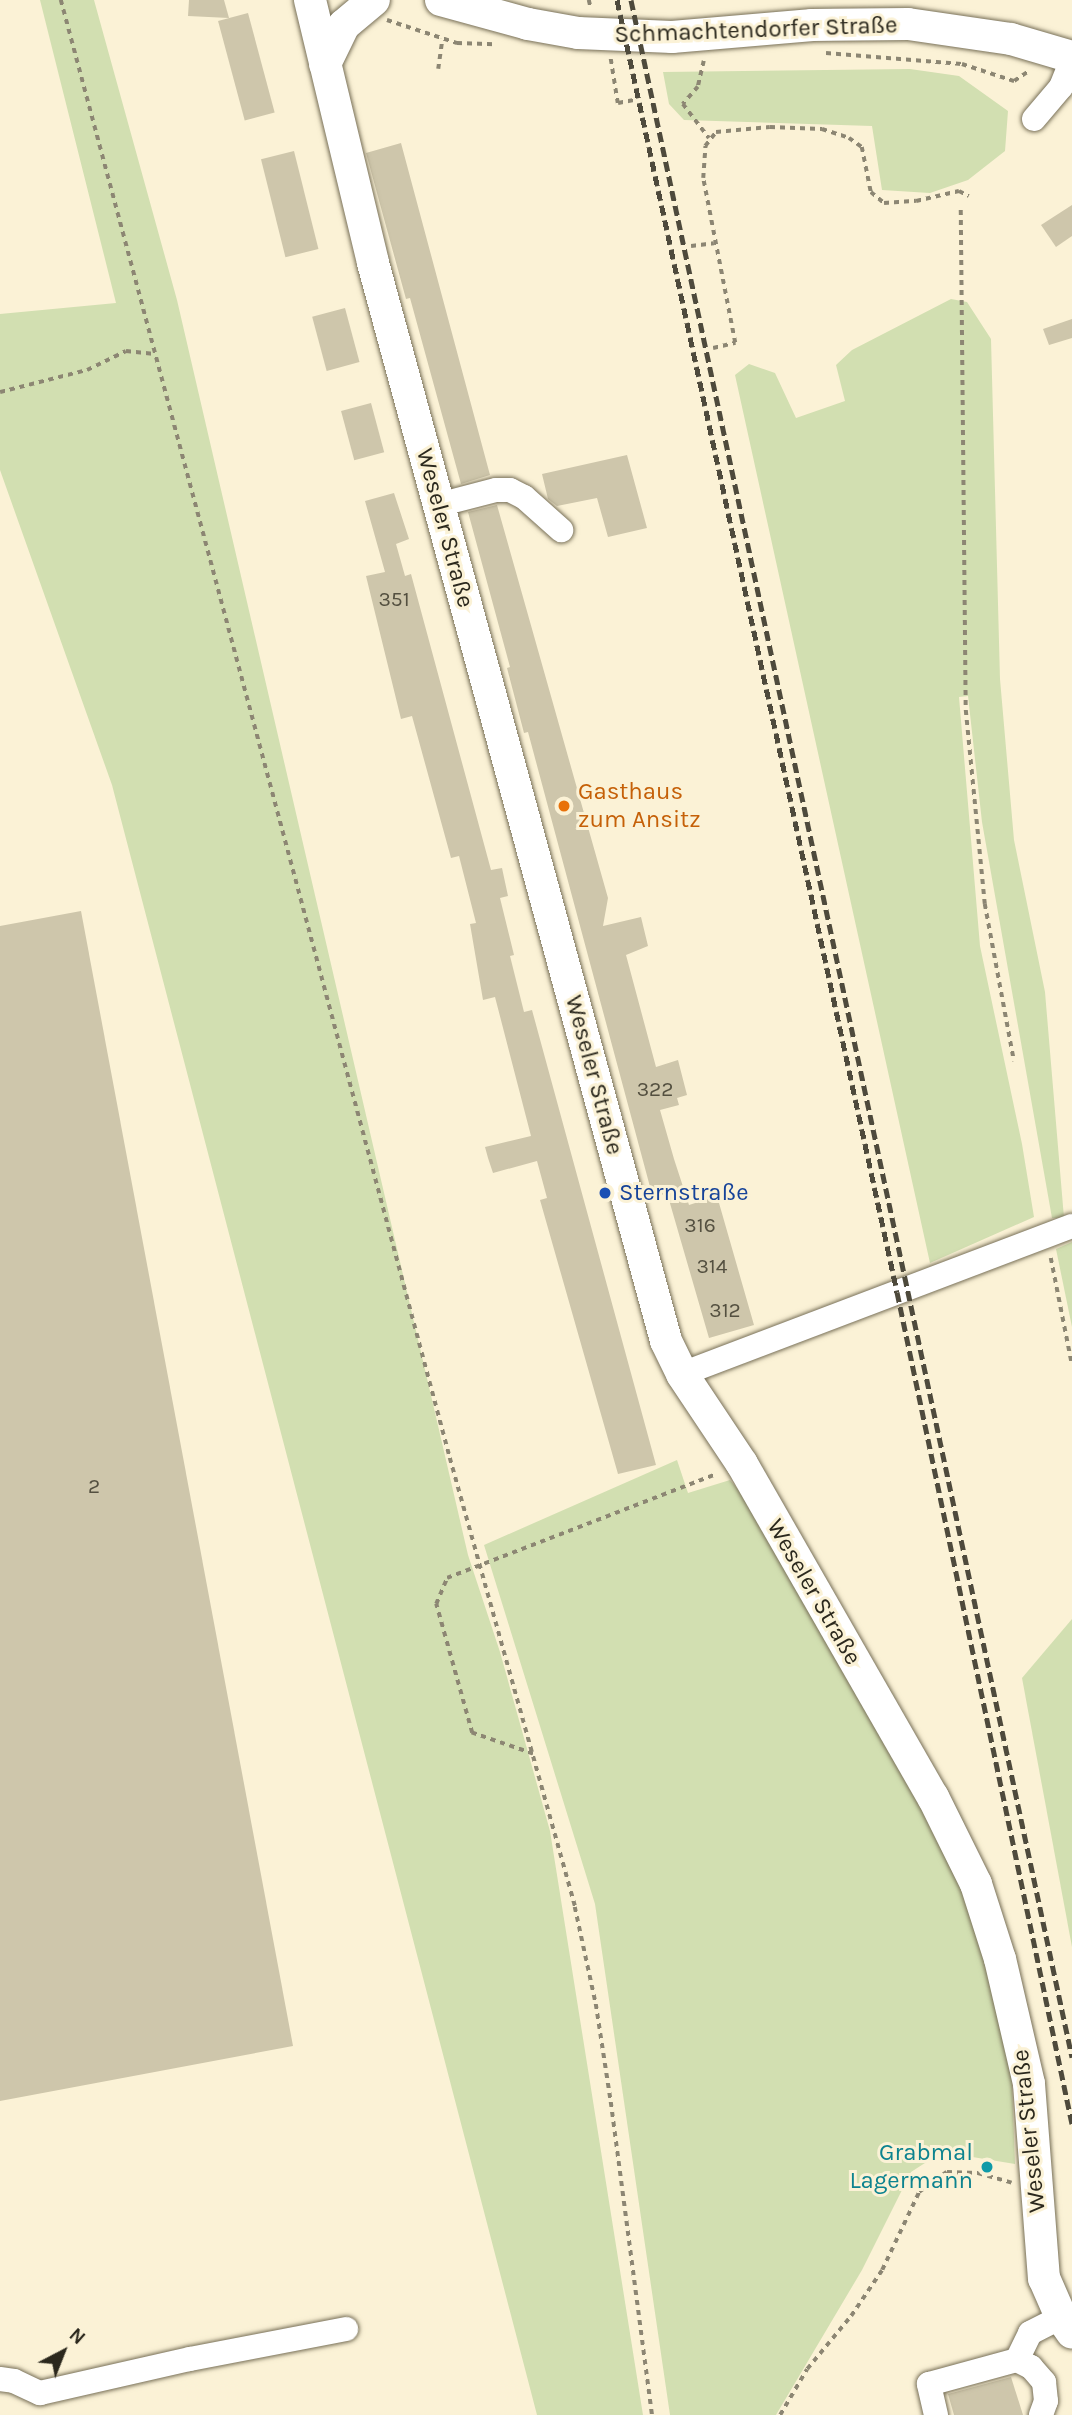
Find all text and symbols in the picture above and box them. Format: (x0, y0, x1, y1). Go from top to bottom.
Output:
street label: Schmachtendorfer Straße (614, 11, 898, 49)
street label: Weseler Straße (410, 445, 480, 611)
house number: 351 (378, 586, 410, 612)
place label: Gasthaus zum Ansitz (578, 778, 701, 834)
marker: Gasthaus zum Ansitz (556, 798, 572, 814)
street label: Weseler Straße (559, 992, 629, 1158)
house number: 322 (637, 1076, 673, 1102)
place label: Sternstraße (619, 1179, 749, 1207)
marker: Sternstraße (597, 1185, 613, 1201)
house number: 316 (684, 1212, 716, 1238)
house number: 314 (696, 1253, 728, 1279)
house number: 312 (709, 1297, 741, 1323)
house number: 2 (88, 1473, 100, 1499)
street label: Weseler Straße (761, 1514, 867, 1670)
street label: Weseler Straße (1006, 2048, 1052, 2214)
place label: Grabmal Lagermann (849, 2139, 973, 2195)
marker: Grabmal Lagermann (979, 2159, 995, 2175)
north arrow (28, 2317, 98, 2387)
text: N (65, 2324, 89, 2349)

